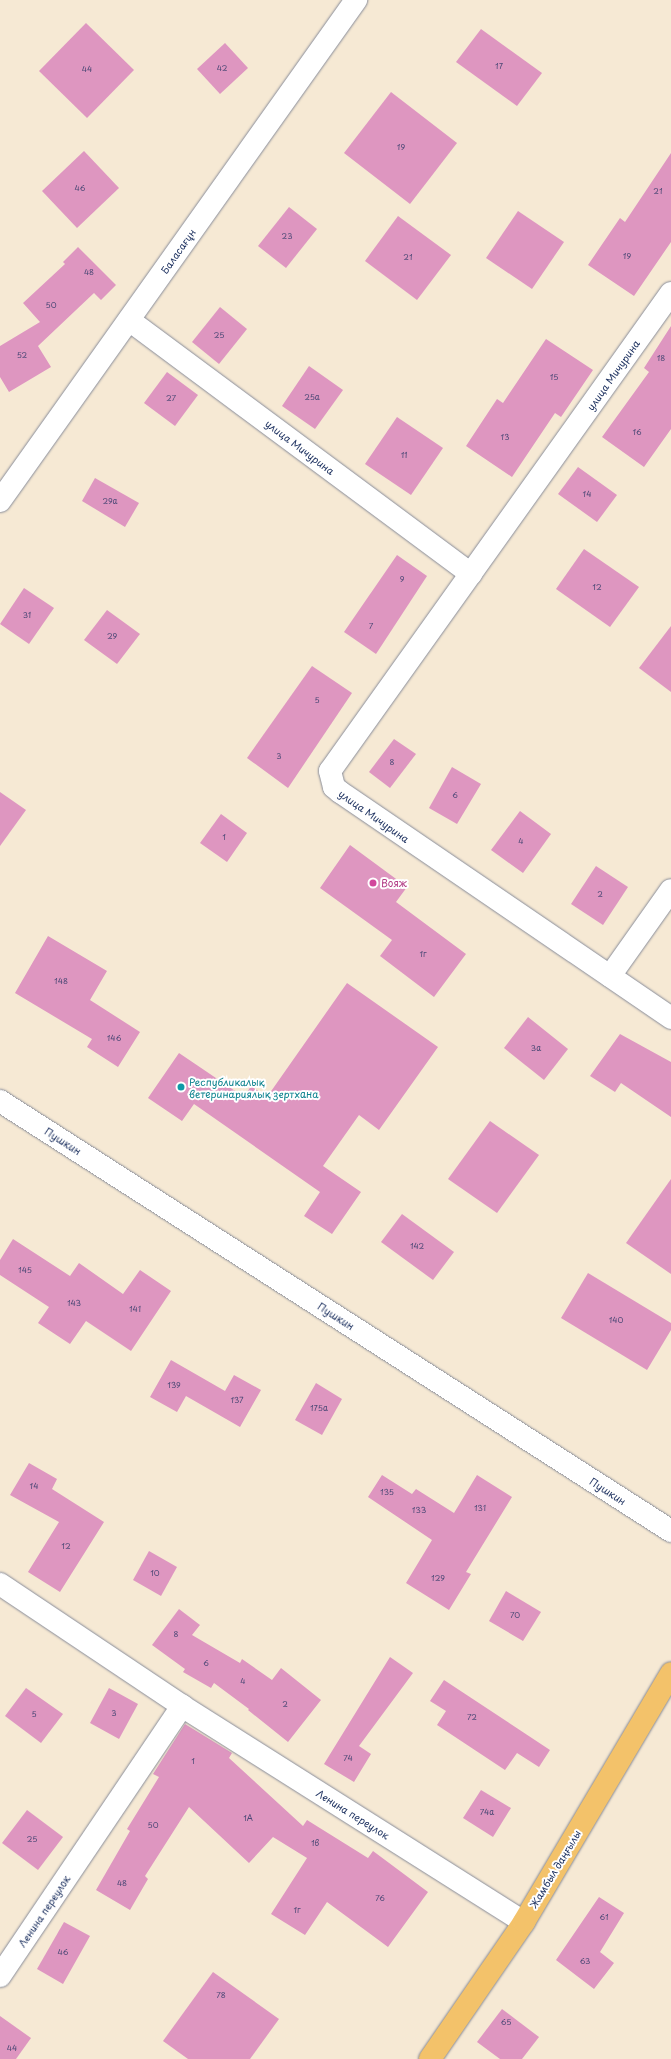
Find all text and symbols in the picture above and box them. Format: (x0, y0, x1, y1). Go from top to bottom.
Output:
house number: 17 (495, 62, 503, 72)
house number: 42 (217, 64, 227, 74)
house number: 44 (82, 65, 92, 75)
house number: 19 (397, 143, 405, 153)
house number: 46 (75, 184, 85, 194)
house number: 21 (653, 187, 663, 197)
street label: Баласағұн (158, 226, 198, 276)
house number: 23 (282, 232, 292, 242)
house number: 19 (623, 252, 631, 262)
house number: 21 (403, 253, 413, 263)
house number: 48 (84, 268, 94, 278)
house number: 50 (46, 301, 56, 311)
house number: 25 (214, 331, 224, 341)
street label: улица Мичурина (584, 337, 642, 413)
house number: 52 (17, 351, 27, 361)
house number: 18 (657, 354, 665, 364)
house number: 15 (550, 373, 558, 383)
house number: 25а (304, 393, 320, 403)
house number: 27 (166, 394, 176, 404)
street label: улица Мичурина (263, 417, 337, 477)
house number: 16 (632, 428, 642, 438)
house number: 13 (501, 433, 509, 443)
house number: 11 (401, 451, 407, 461)
house number: 14 (583, 490, 591, 500)
house number: 29а (102, 497, 118, 507)
house number: 9 (400, 575, 404, 585)
house number: 12 (592, 583, 602, 593)
house number: 31 (23, 611, 31, 621)
house number: 7 (369, 622, 373, 632)
house number: 29 (107, 632, 117, 642)
house number: 5 (314, 696, 320, 706)
house number: 3 (276, 752, 282, 762)
house number: 8 (390, 758, 394, 768)
street label: улица Мичурина (336, 787, 412, 845)
house number: 6 (452, 791, 458, 801)
house number: 1 (222, 833, 226, 843)
house number: 4 (518, 837, 524, 847)
place label: Вояж (381, 877, 407, 889)
marker: Вояж (368, 878, 378, 888)
house number: 2 (597, 890, 603, 900)
house number: 1г (419, 950, 427, 960)
house number: 148 (54, 977, 68, 987)
house number: 146 (107, 1034, 121, 1044)
house number: 3а (531, 1044, 541, 1054)
place label: Республикалық ветеринариялық зертхана (189, 1075, 319, 1098)
marker: Республикалық ветеринариялық зертхана (176, 1082, 186, 1092)
street label: Пушкин (43, 1125, 83, 1157)
house number: 142 (410, 1242, 424, 1252)
house number: 145 (18, 1266, 32, 1276)
house number: 143 (67, 1299, 81, 1309)
street label: Пушкин (316, 1300, 356, 1332)
house number: 141 (129, 1305, 141, 1315)
house number: 140 (609, 1316, 623, 1326)
house number: 139 (167, 1381, 181, 1391)
house number: 137 (230, 1396, 244, 1406)
house number: 175а (310, 1404, 328, 1414)
street label: Пушкин (588, 1475, 628, 1507)
house number: 14 (30, 1482, 38, 1492)
house number: 135 (380, 1488, 394, 1498)
house number: 131 (474, 1504, 486, 1514)
house number: 133 (412, 1506, 426, 1516)
house number: 12 (61, 1542, 71, 1552)
house number: 10 (150, 1569, 160, 1579)
house number: 129 (431, 1574, 445, 1584)
house number: 70 (510, 1611, 520, 1621)
house number: 8 (174, 1630, 178, 1640)
house number: 6 (203, 1659, 209, 1669)
house number: 4 (240, 1677, 246, 1687)
house number: 2 (282, 1700, 288, 1710)
house number: 3 (111, 1709, 117, 1719)
house number: 5 (31, 1710, 37, 1720)
house number: 72 (467, 1713, 477, 1723)
house number: 74 (343, 1754, 353, 1764)
house number: 1 (191, 1757, 195, 1767)
street label: Ленина переулок (314, 1786, 392, 1842)
house number: 74а (480, 1808, 494, 1818)
house number: 1А (243, 1814, 253, 1824)
house number: 50 (148, 1821, 158, 1831)
street label: Жамбыл даңғылы (527, 1828, 583, 1910)
house number: 25 (27, 1835, 37, 1845)
house number: 1в (311, 1839, 319, 1849)
street label: Ленина переулок (15, 1873, 73, 1949)
house number: 48 (117, 1879, 127, 1889)
house number: 76 (375, 1894, 385, 1904)
house number: 1г (293, 1906, 301, 1916)
house number: 61 (600, 1913, 608, 1923)
house number: 46 (58, 1948, 68, 1958)
house number: 63 (580, 1957, 590, 1967)
house number: 78 (216, 1991, 226, 2001)
house number: 65 (501, 2018, 511, 2028)
house number: 44 (7, 2044, 17, 2054)

